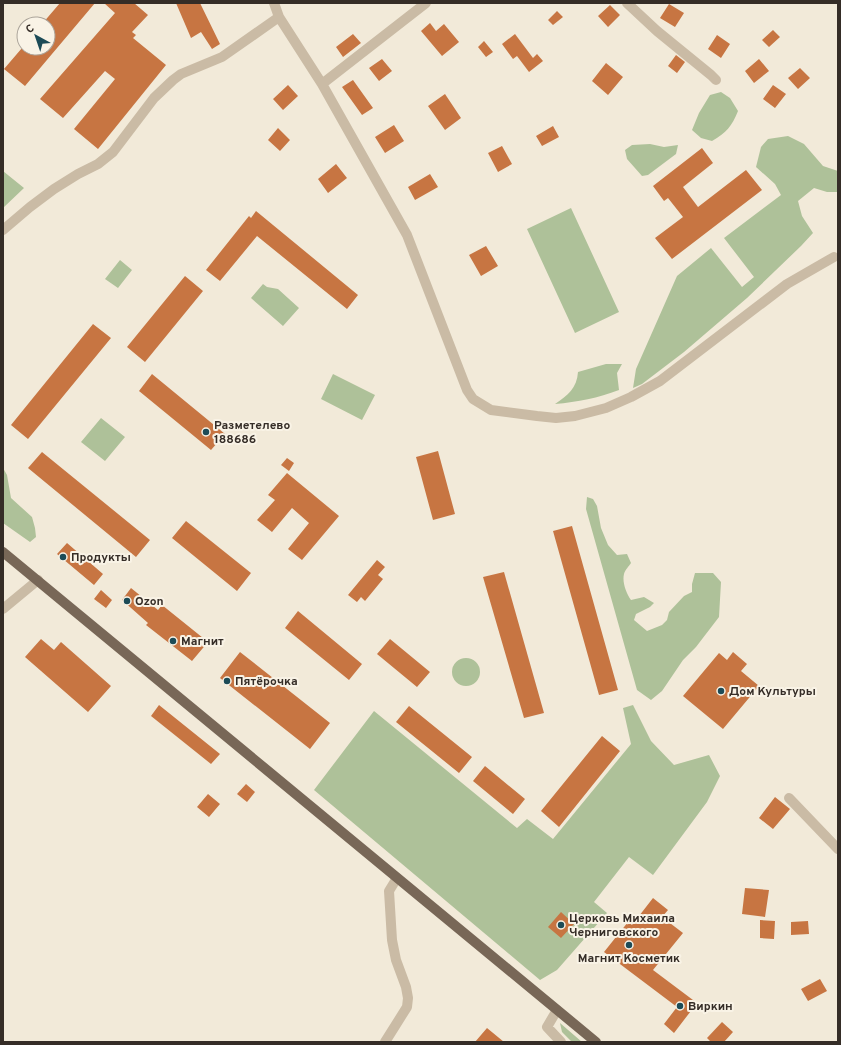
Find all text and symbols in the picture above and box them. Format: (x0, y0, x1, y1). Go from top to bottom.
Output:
north arrow (16, 16, 56, 56)
text: С (23, 21, 37, 37)
place label: Разметелево 188686 (214, 418, 290, 448)
marker: Разметелево 188686 (201, 427, 211, 437)
place label: Продукты (71, 550, 131, 566)
marker: Продукты (58, 552, 68, 562)
place label: Ozon (135, 594, 164, 610)
marker: Ozon (122, 596, 132, 606)
place label: Магнит (181, 634, 224, 650)
marker: Магнит (168, 636, 178, 646)
place label: Пятёрочка (235, 674, 298, 690)
marker: Пятёрочка (222, 676, 232, 686)
place label: Дом Культуры (729, 684, 816, 700)
marker: Дом Культуры (716, 686, 726, 696)
place label: Церковь Михаила Черниговского (569, 911, 675, 941)
marker: Церковь Михаила Черниговского (556, 920, 566, 930)
marker: Магнит Косметик (624, 940, 634, 950)
place label: Магнит Косметик (578, 951, 680, 967)
place label: Виркин (688, 999, 733, 1015)
marker: Виркин (675, 1001, 685, 1011)

